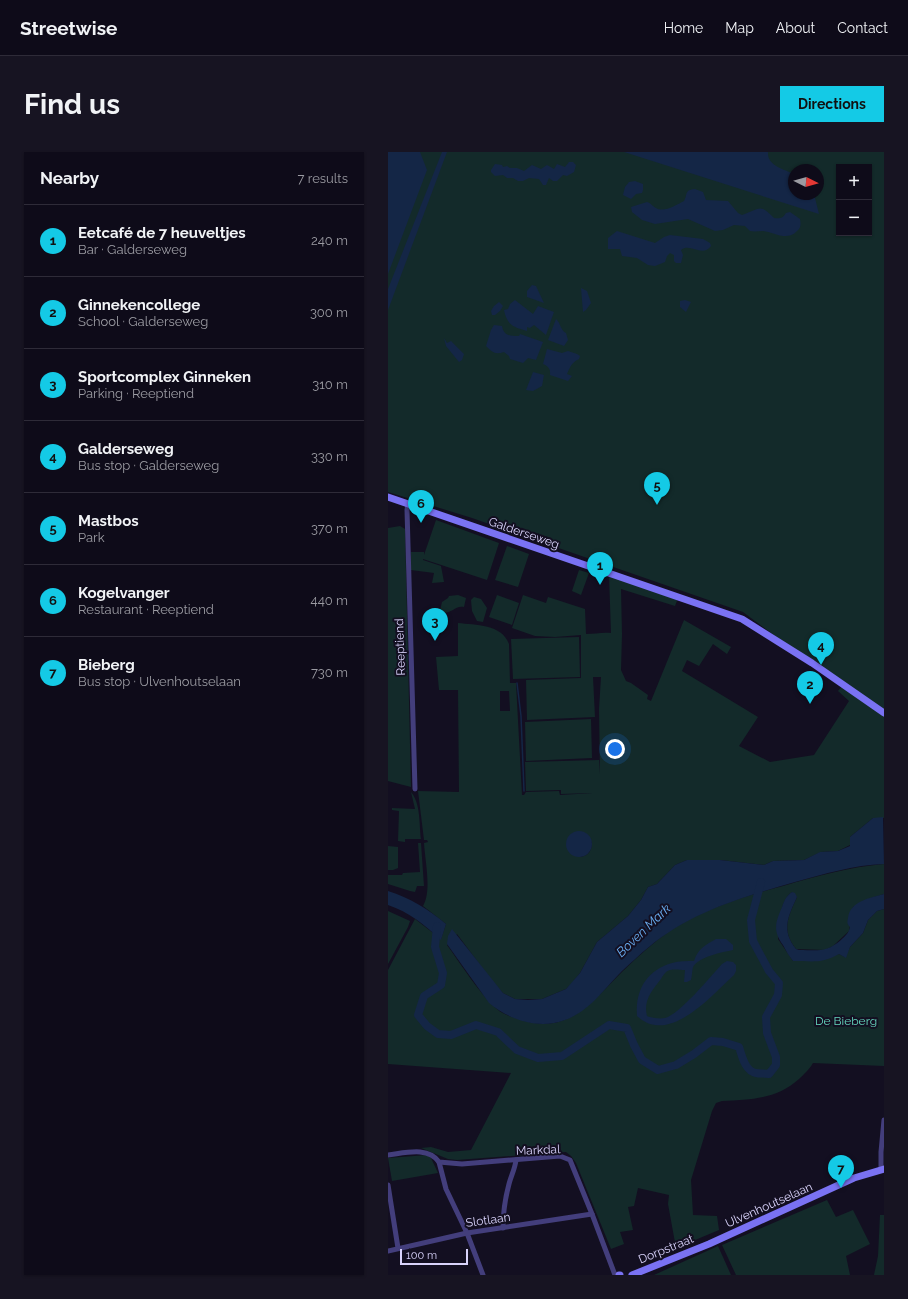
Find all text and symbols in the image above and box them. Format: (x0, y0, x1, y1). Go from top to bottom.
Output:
text: Streetwise (20, 17, 117, 39)
text: Home (664, 20, 703, 36)
text: Map (725, 20, 754, 36)
text: About (776, 20, 815, 36)
text: Contact (837, 20, 888, 36)
button: Directions (780, 86, 884, 122)
text: Find us (24, 88, 120, 121)
north arrow (788, 164, 824, 200)
map controls (836, 164, 872, 236)
button: + (836, 164, 872, 200)
text: Nearby (40, 168, 99, 188)
text: 7 results (298, 171, 348, 186)
button: − (836, 200, 872, 236)
text: Eetcafé de 7 heuveltjes (78, 224, 246, 242)
text: 1 (50, 233, 56, 248)
text: 240 m (311, 233, 348, 248)
text: Bar · Galderseweg (78, 242, 187, 257)
text: Ginnekencollege (78, 296, 200, 314)
text: 2 (49, 305, 57, 320)
text: 300 m (310, 305, 348, 320)
text: School · Galderseweg (78, 314, 208, 329)
text: Sportcomplex Ginneken (78, 368, 251, 386)
text: 3 (49, 377, 57, 392)
text: 310 m (312, 377, 348, 392)
text: Parking · Reeptiend (78, 386, 194, 401)
text: Galderseweg (78, 440, 174, 458)
text: 4 (49, 449, 57, 464)
text: 330 m (311, 449, 348, 464)
text: Bus stop · Galderseweg (78, 458, 219, 473)
pin: 5 (644, 472, 670, 505)
pin: 6 (408, 490, 434, 523)
text: Mastbos (78, 512, 139, 530)
street label: Galderseweg (487, 514, 561, 552)
text: 5 (49, 521, 57, 536)
text: 370 m (311, 521, 348, 536)
text: Park (78, 530, 105, 545)
pin: 1 (587, 552, 613, 585)
text: Kogelvanger (78, 584, 169, 602)
text: 6 (49, 593, 57, 608)
text: 440 m (311, 593, 348, 608)
text: Restaurant · Reeptiend (78, 602, 214, 617)
pin: 3 (422, 608, 448, 641)
street label: Reeptiend (392, 618, 408, 676)
pin: 4 (808, 632, 834, 665)
text: Bieberg (78, 656, 135, 674)
text: 7 (49, 665, 57, 680)
text: 730 m (311, 665, 348, 680)
pin: 2 (797, 671, 823, 704)
text: Bus stop · Ulvenhoutselaan (78, 674, 241, 689)
your location (605, 739, 625, 759)
water label: Boven Mark (613, 901, 674, 960)
park label: De Bieberg (815, 1014, 877, 1028)
street label: Markdal (515, 1142, 561, 1158)
pin: 7 (828, 1155, 854, 1188)
street label: Ulvenhoutselaan (723, 1180, 815, 1230)
street label: Slotlaan (465, 1210, 511, 1230)
street label: Dorpstraat (636, 1232, 696, 1266)
scale bar (400, 1247, 468, 1266)
text: 100 m (406, 1249, 437, 1262)

